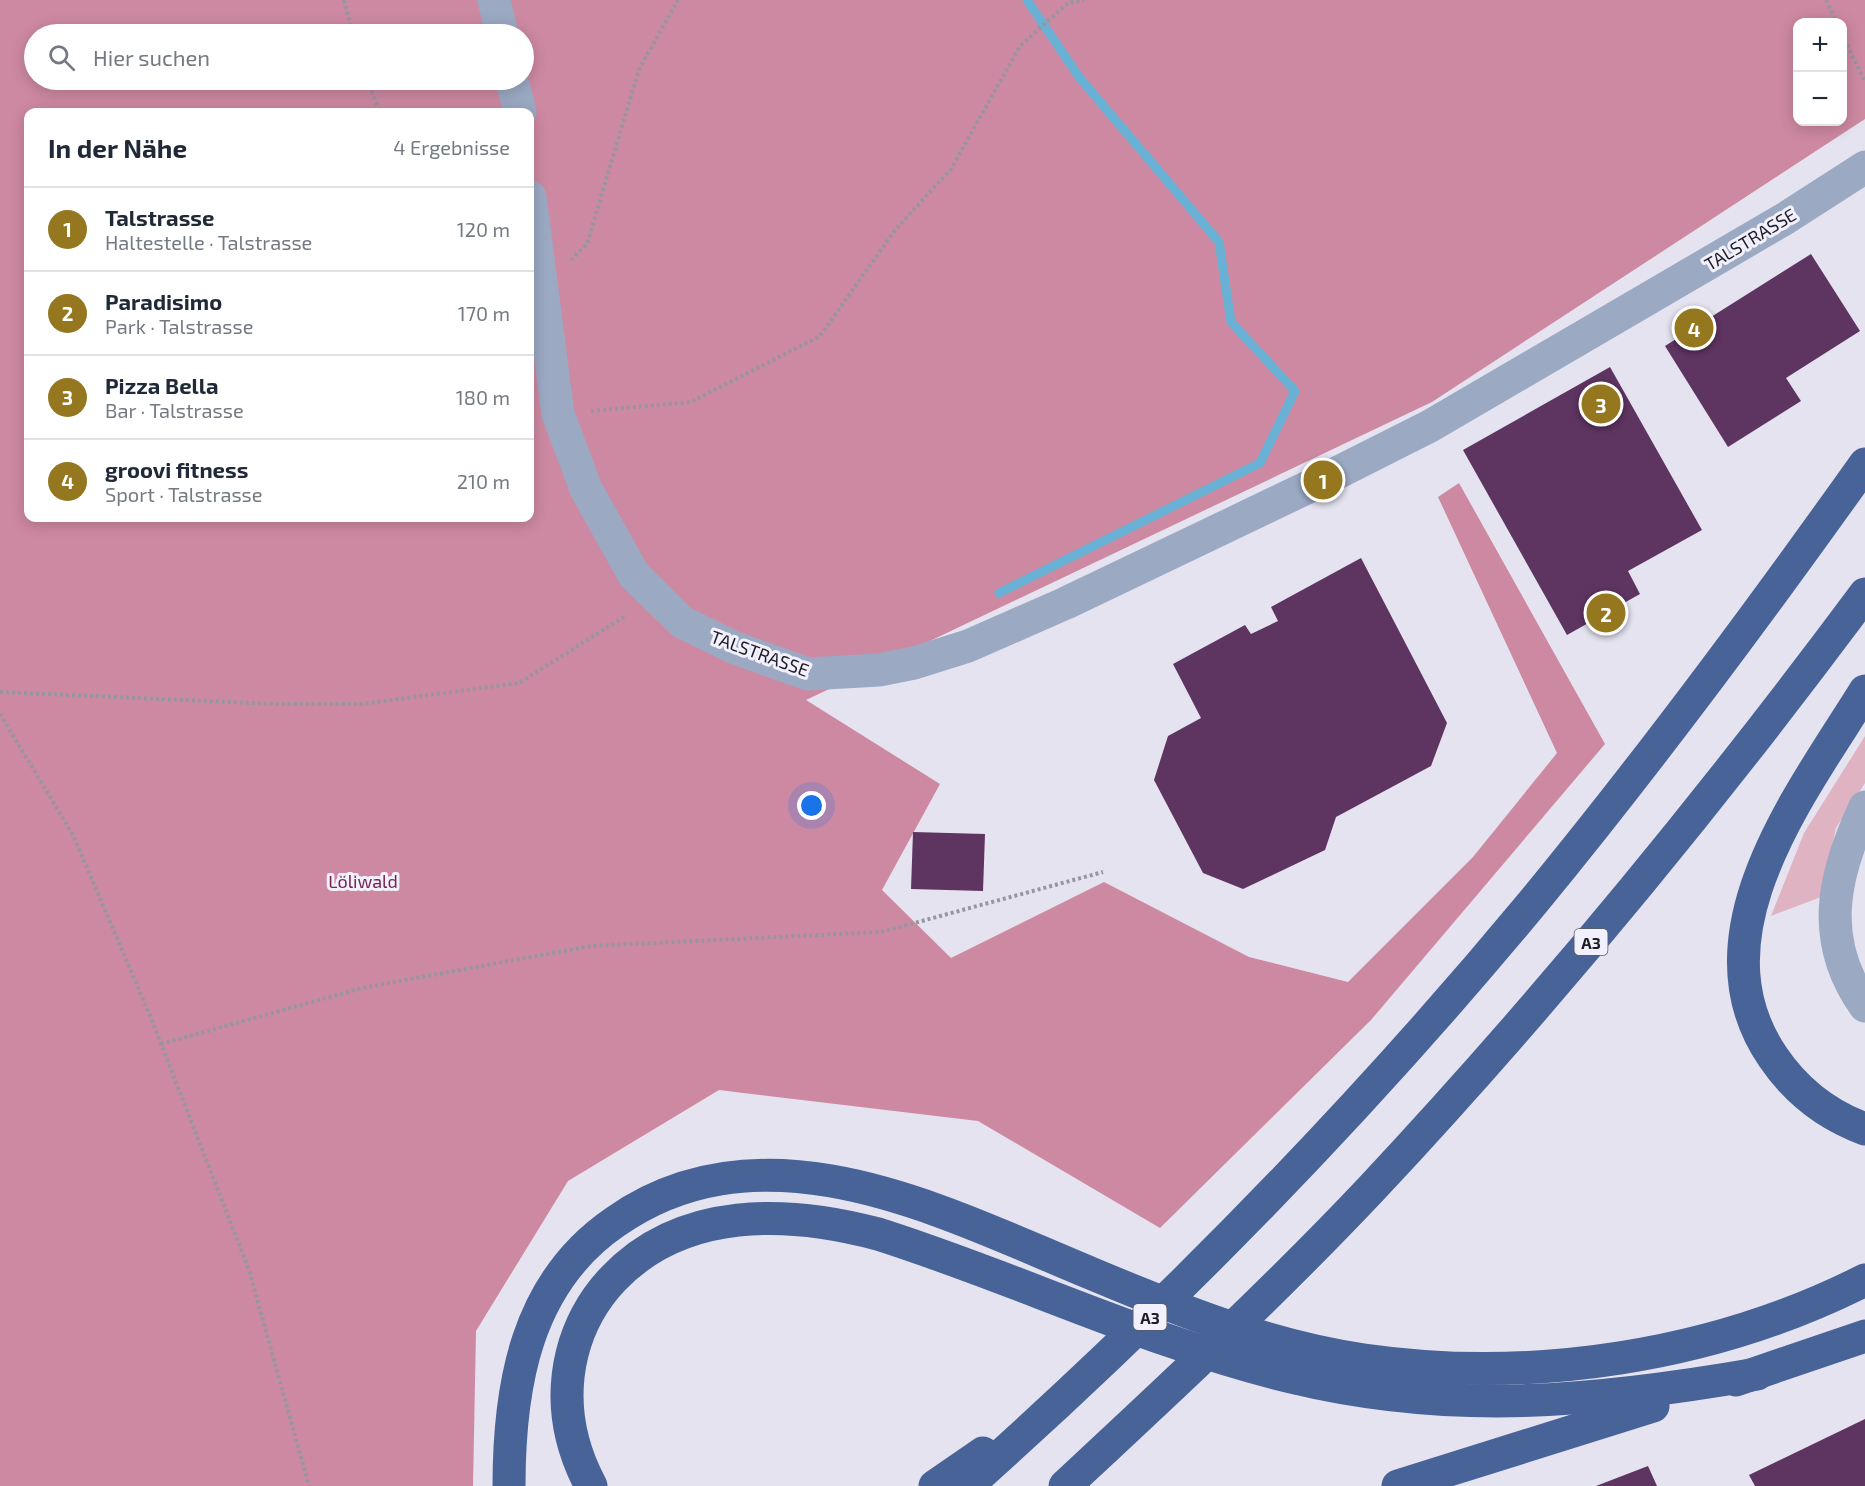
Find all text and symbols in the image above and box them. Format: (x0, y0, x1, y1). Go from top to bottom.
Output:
map controls (1793, 18, 1847, 126)
button: + (1793, 18, 1847, 72)
search box (24, 24, 534, 90)
icon: search (45, 41, 78, 74)
text: Hier suchen (93, 44, 210, 70)
button: − (1793, 72, 1847, 126)
text: In der Nähe (48, 132, 187, 163)
text: 4 Ergebnisse (393, 135, 510, 159)
street label: TALSTRASSE (1700, 203, 1800, 275)
text: Talstrasse (105, 204, 214, 230)
text: 1 (63, 217, 72, 241)
text: 120 m (457, 217, 510, 241)
text: Haltestelle · Talstrasse (105, 230, 312, 254)
text: Paradisimo (105, 288, 222, 314)
text: 2 (62, 301, 73, 325)
text: 170 m (458, 301, 510, 325)
pin: 4 (1674, 306, 1714, 350)
text: Park · Talstrasse (105, 314, 253, 338)
text: Pizza Bella (105, 372, 219, 398)
pin: 3 (1582, 382, 1620, 426)
text: 3 (62, 385, 73, 409)
text: 180 m (456, 385, 510, 409)
text: Bar · Talstrasse (105, 398, 244, 422)
text: groovi fitness (105, 456, 248, 482)
pin: 1 (1304, 458, 1342, 502)
text: 4 (61, 469, 74, 493)
text: 210 m (457, 469, 510, 493)
text: Sport · Talstrasse (105, 482, 263, 506)
pin: 2 (1586, 590, 1626, 636)
street label: TALSTRASSE (708, 625, 812, 681)
your location (797, 791, 826, 820)
park label: Löliwald (328, 870, 398, 892)
road number: A3 (1574, 929, 1608, 955)
road number: A3 (1134, 1304, 1166, 1330)

